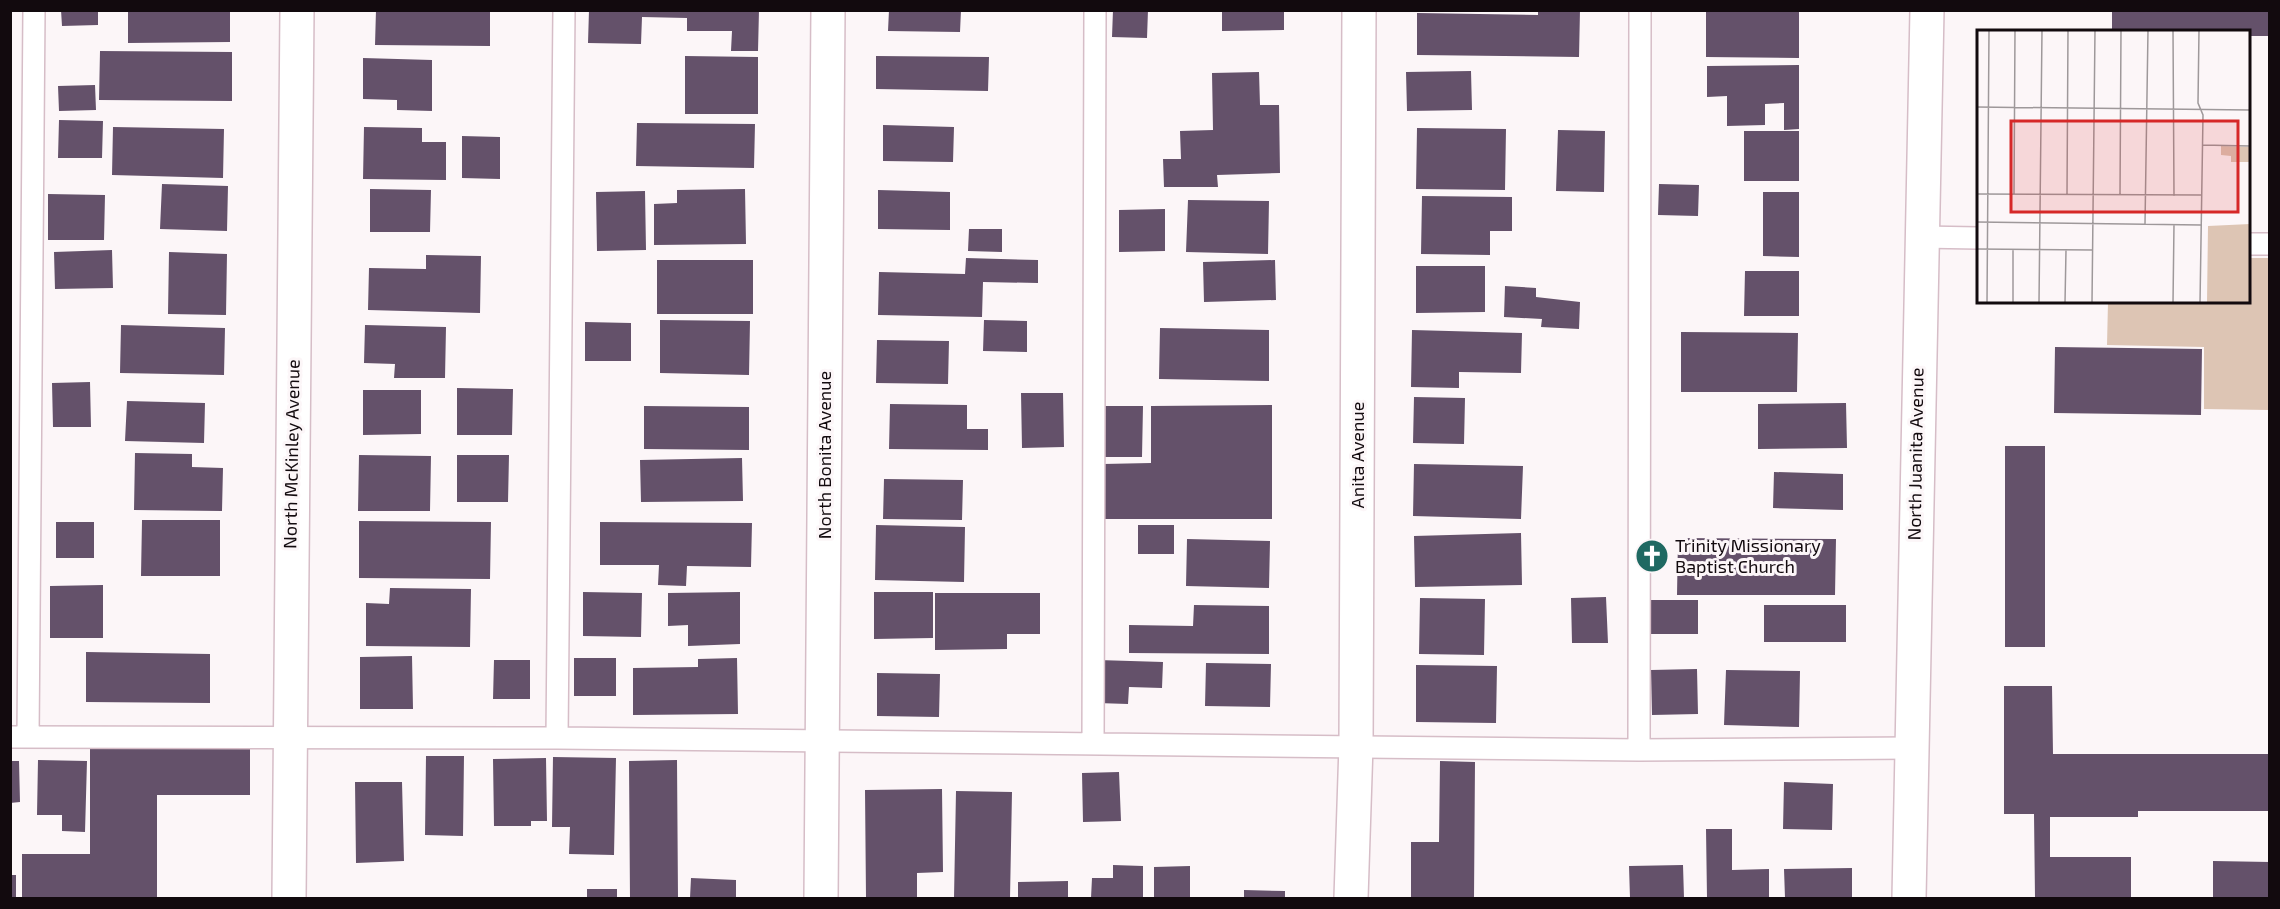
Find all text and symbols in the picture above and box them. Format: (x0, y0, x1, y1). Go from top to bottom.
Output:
inset map (1977, 30, 2250, 303)
street label: North McKinley Avenue (278, 359, 304, 549)
street label: North Juanita Avenue (1902, 367, 1928, 541)
street label: North Bonita Avenue (813, 371, 835, 539)
street label: Anita Avenue (1346, 402, 1368, 508)
place label: Trinity Missionary Baptist Church (1675, 534, 1821, 577)
church icon: Trinity Missionary Baptist Church (1634, 538, 1670, 574)

